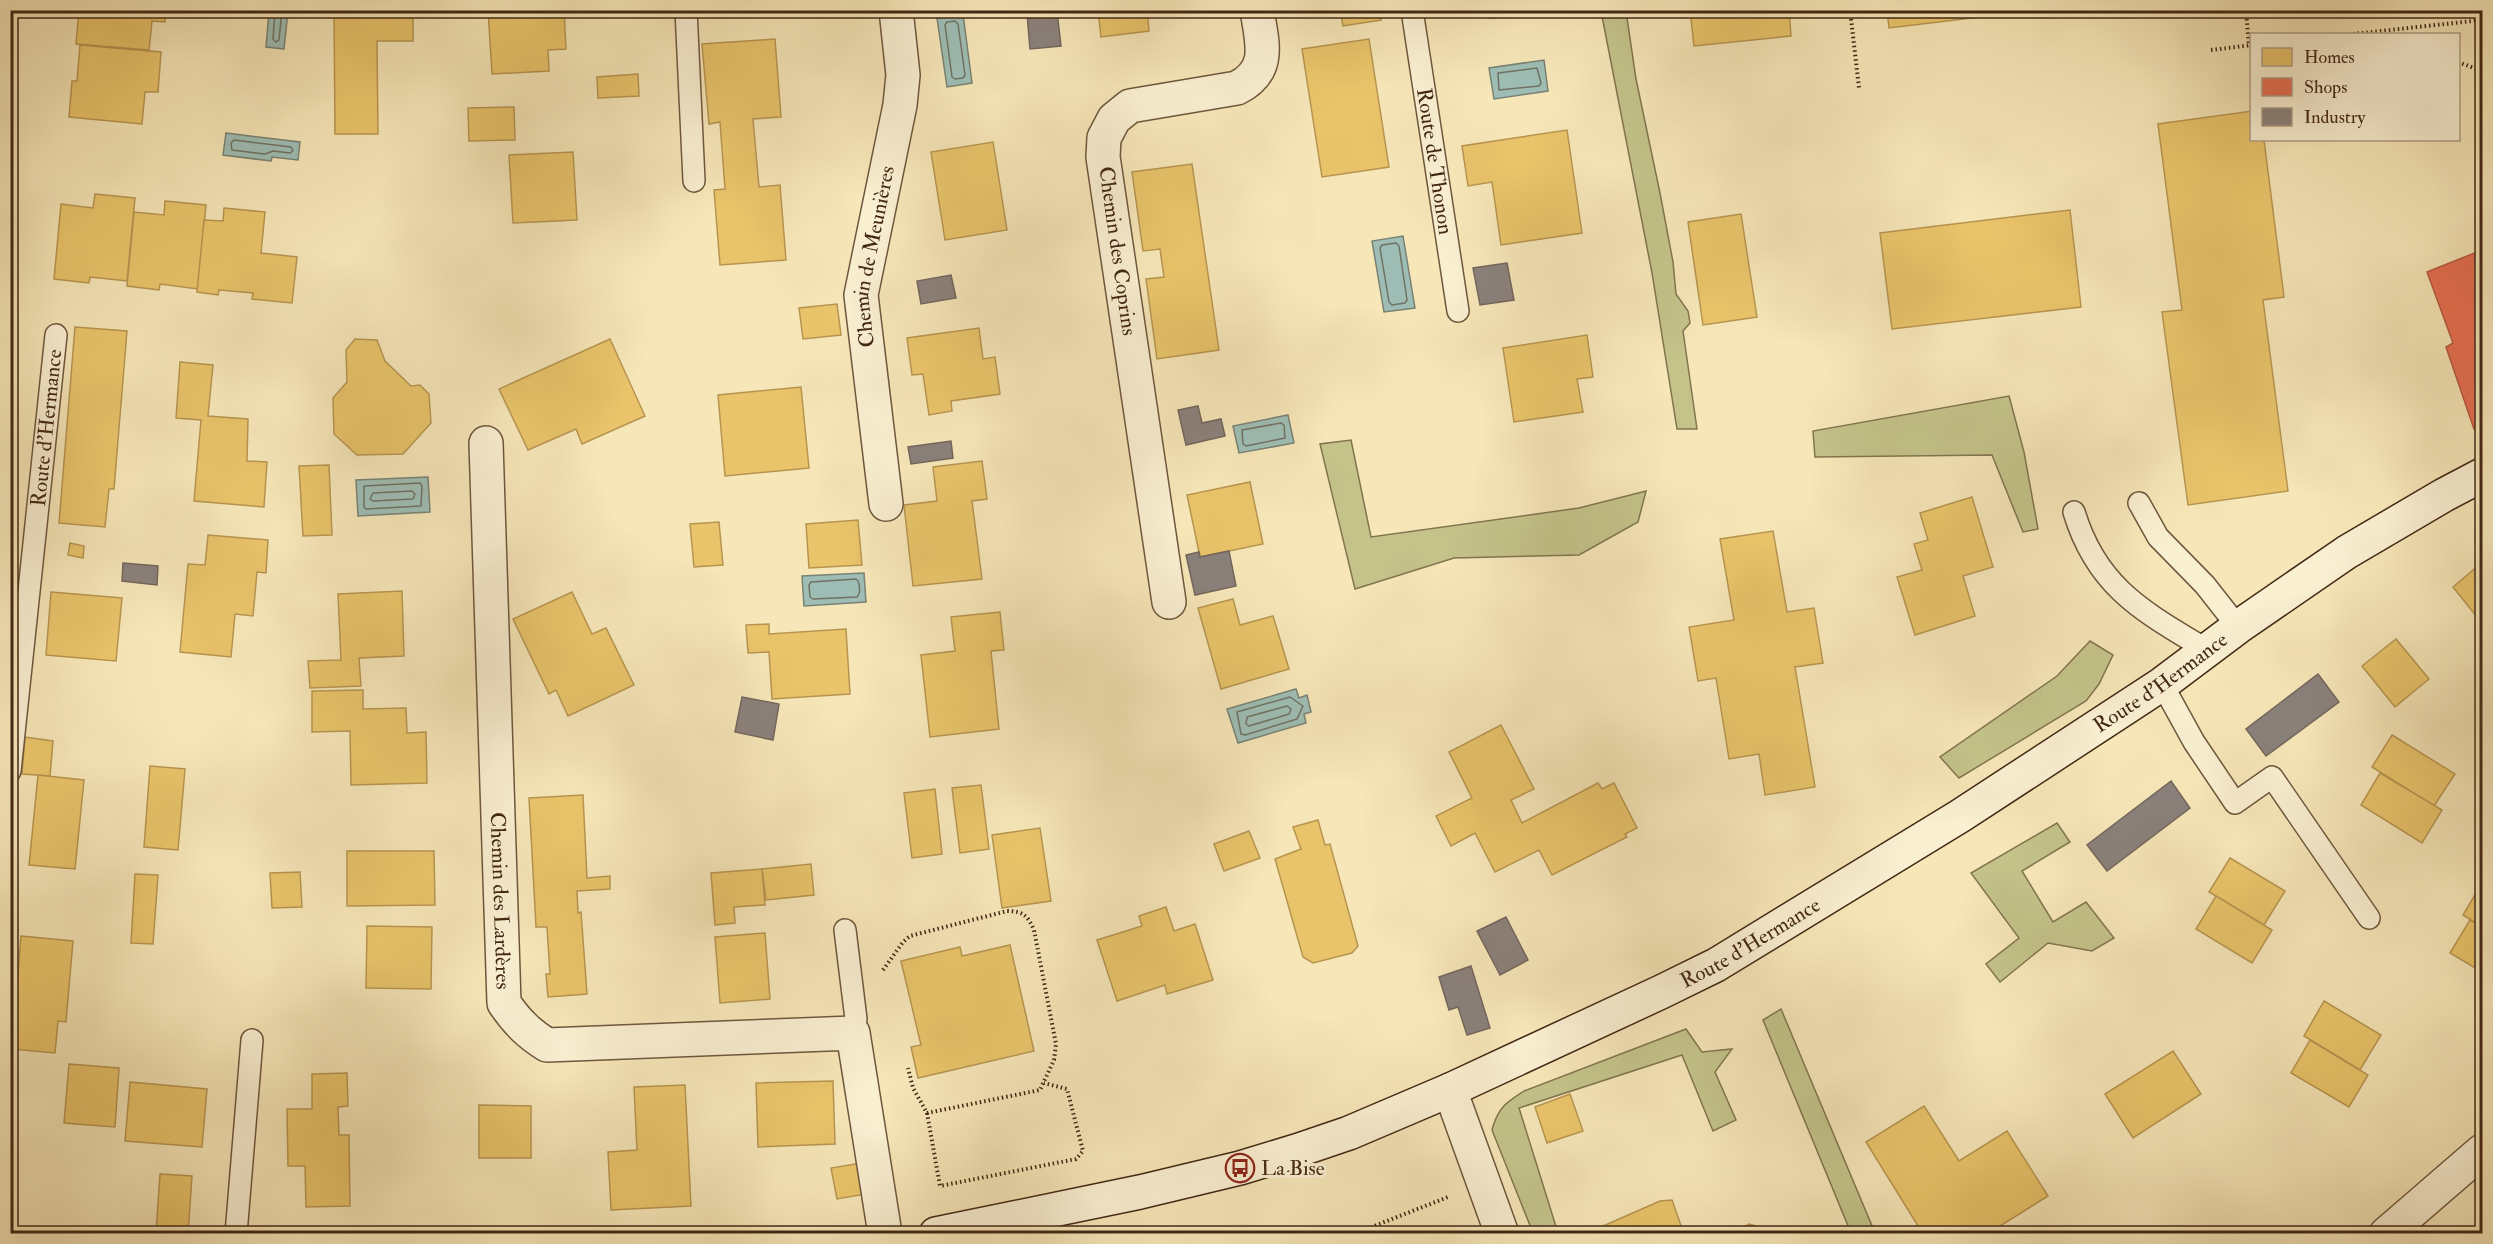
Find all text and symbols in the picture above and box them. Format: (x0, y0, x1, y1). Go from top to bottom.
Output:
legend (2250, 33, 2460, 141)
text: Homes (2304, 46, 2355, 69)
text: Shops (2304, 76, 2347, 99)
street label: Route de Thonon (1410, 86, 1459, 237)
text: Industry (2304, 106, 2366, 129)
street label: Chemin de Meunières (848, 163, 901, 349)
street label: Chemin des Coprins (1092, 165, 1143, 337)
street label: Route d'Hermance (25, 348, 68, 508)
street label: Route d'Hermance (2088, 626, 2233, 739)
street label: Chemin des Lardères (484, 812, 517, 990)
street label: Route d'Hermance (1676, 891, 1826, 994)
bus stop icon: La Bise (1224, 1152, 1256, 1184)
place label: La Bise (1261, 1155, 1325, 1182)

